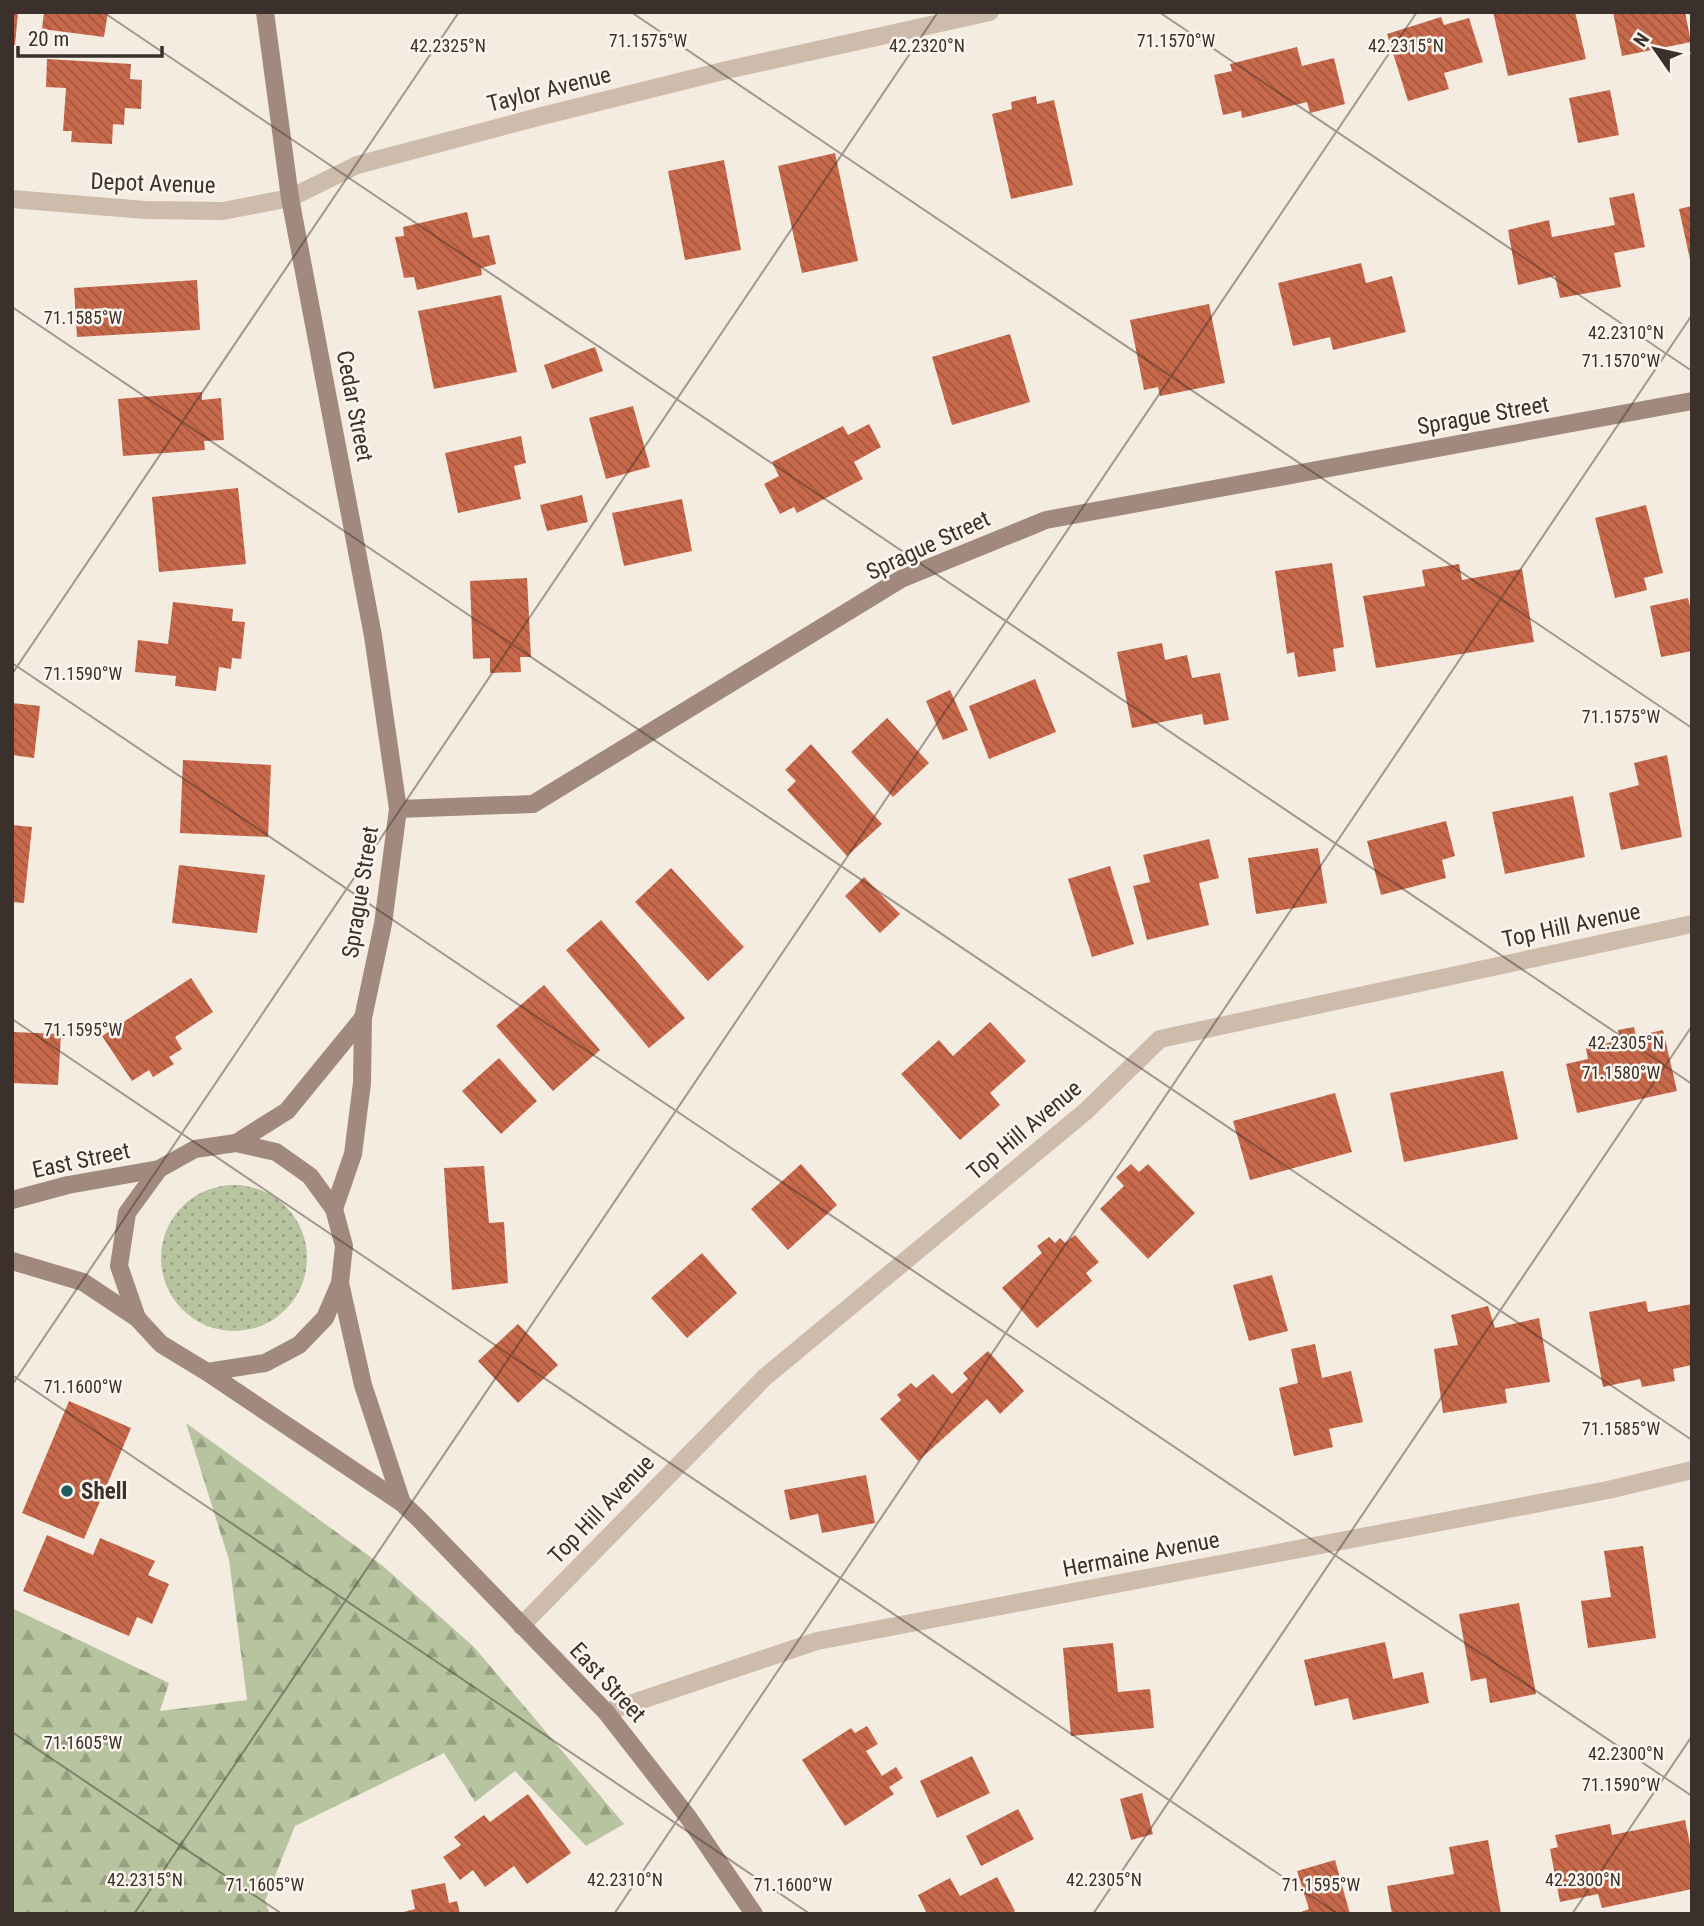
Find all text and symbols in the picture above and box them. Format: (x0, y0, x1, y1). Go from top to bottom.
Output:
scale bar (18, 14, 161, 58)
north arrow (1620, 14, 1690, 84)
text: 20 m (28, 27, 69, 51)
text: N (1629, 29, 1654, 51)
text: 71.1575°W (609, 30, 688, 51)
text: 71.1570°W (1137, 30, 1216, 51)
text: 42.2325°N (410, 35, 486, 56)
text: 42.2320°N (889, 35, 965, 56)
text: 42.2315°N (1368, 35, 1444, 56)
street label: Taylor Avenue (484, 61, 614, 118)
street label: Depot Avenue (90, 168, 216, 199)
text: 71.1585°W (44, 307, 123, 328)
text: 42.2310°N (1588, 322, 1664, 343)
street label: Cedar Street (331, 348, 378, 464)
text: 71.1570°W (1582, 350, 1661, 371)
street label: Sprague Street (1415, 391, 1551, 440)
street label: Sprague Street (862, 505, 994, 586)
text: 71.1590°W (44, 663, 123, 684)
text: 71.1575°W (1582, 706, 1661, 727)
street label: Sprague Street (337, 824, 384, 960)
street label: Top Hill Avenue (1500, 898, 1643, 953)
text: 71.1595°W (44, 1019, 123, 1040)
text: 42.2305°N (1588, 1032, 1664, 1053)
text: 71.1580°W (1582, 1062, 1661, 1083)
street label: Top Hill Avenue (962, 1075, 1087, 1186)
street label: East Street (30, 1137, 132, 1184)
text: 71.1600°W (44, 1376, 123, 1397)
text: 71.1585°W (1582, 1418, 1661, 1439)
street label: Top Hill Avenue (543, 1449, 660, 1569)
place label: Shell (81, 1478, 127, 1505)
marker: Shell (59, 1483, 75, 1499)
street label: Hermaine Avenue (1060, 1526, 1222, 1583)
street label: East Street (564, 1637, 651, 1728)
text: 71.1605°W (44, 1732, 123, 1753)
text: 42.2300°N (1588, 1743, 1664, 1764)
text: 71.1590°W (1582, 1774, 1661, 1795)
text: 42.2315°N (107, 1869, 183, 1890)
text: 42.2310°N (587, 1869, 663, 1890)
text: 42.2305°N (1066, 1869, 1142, 1890)
text: 42.2300°N (1545, 1869, 1621, 1890)
text: 71.1605°W (226, 1874, 305, 1895)
text: 71.1600°W (754, 1874, 833, 1895)
text: 71.1595°W (1282, 1874, 1361, 1895)

